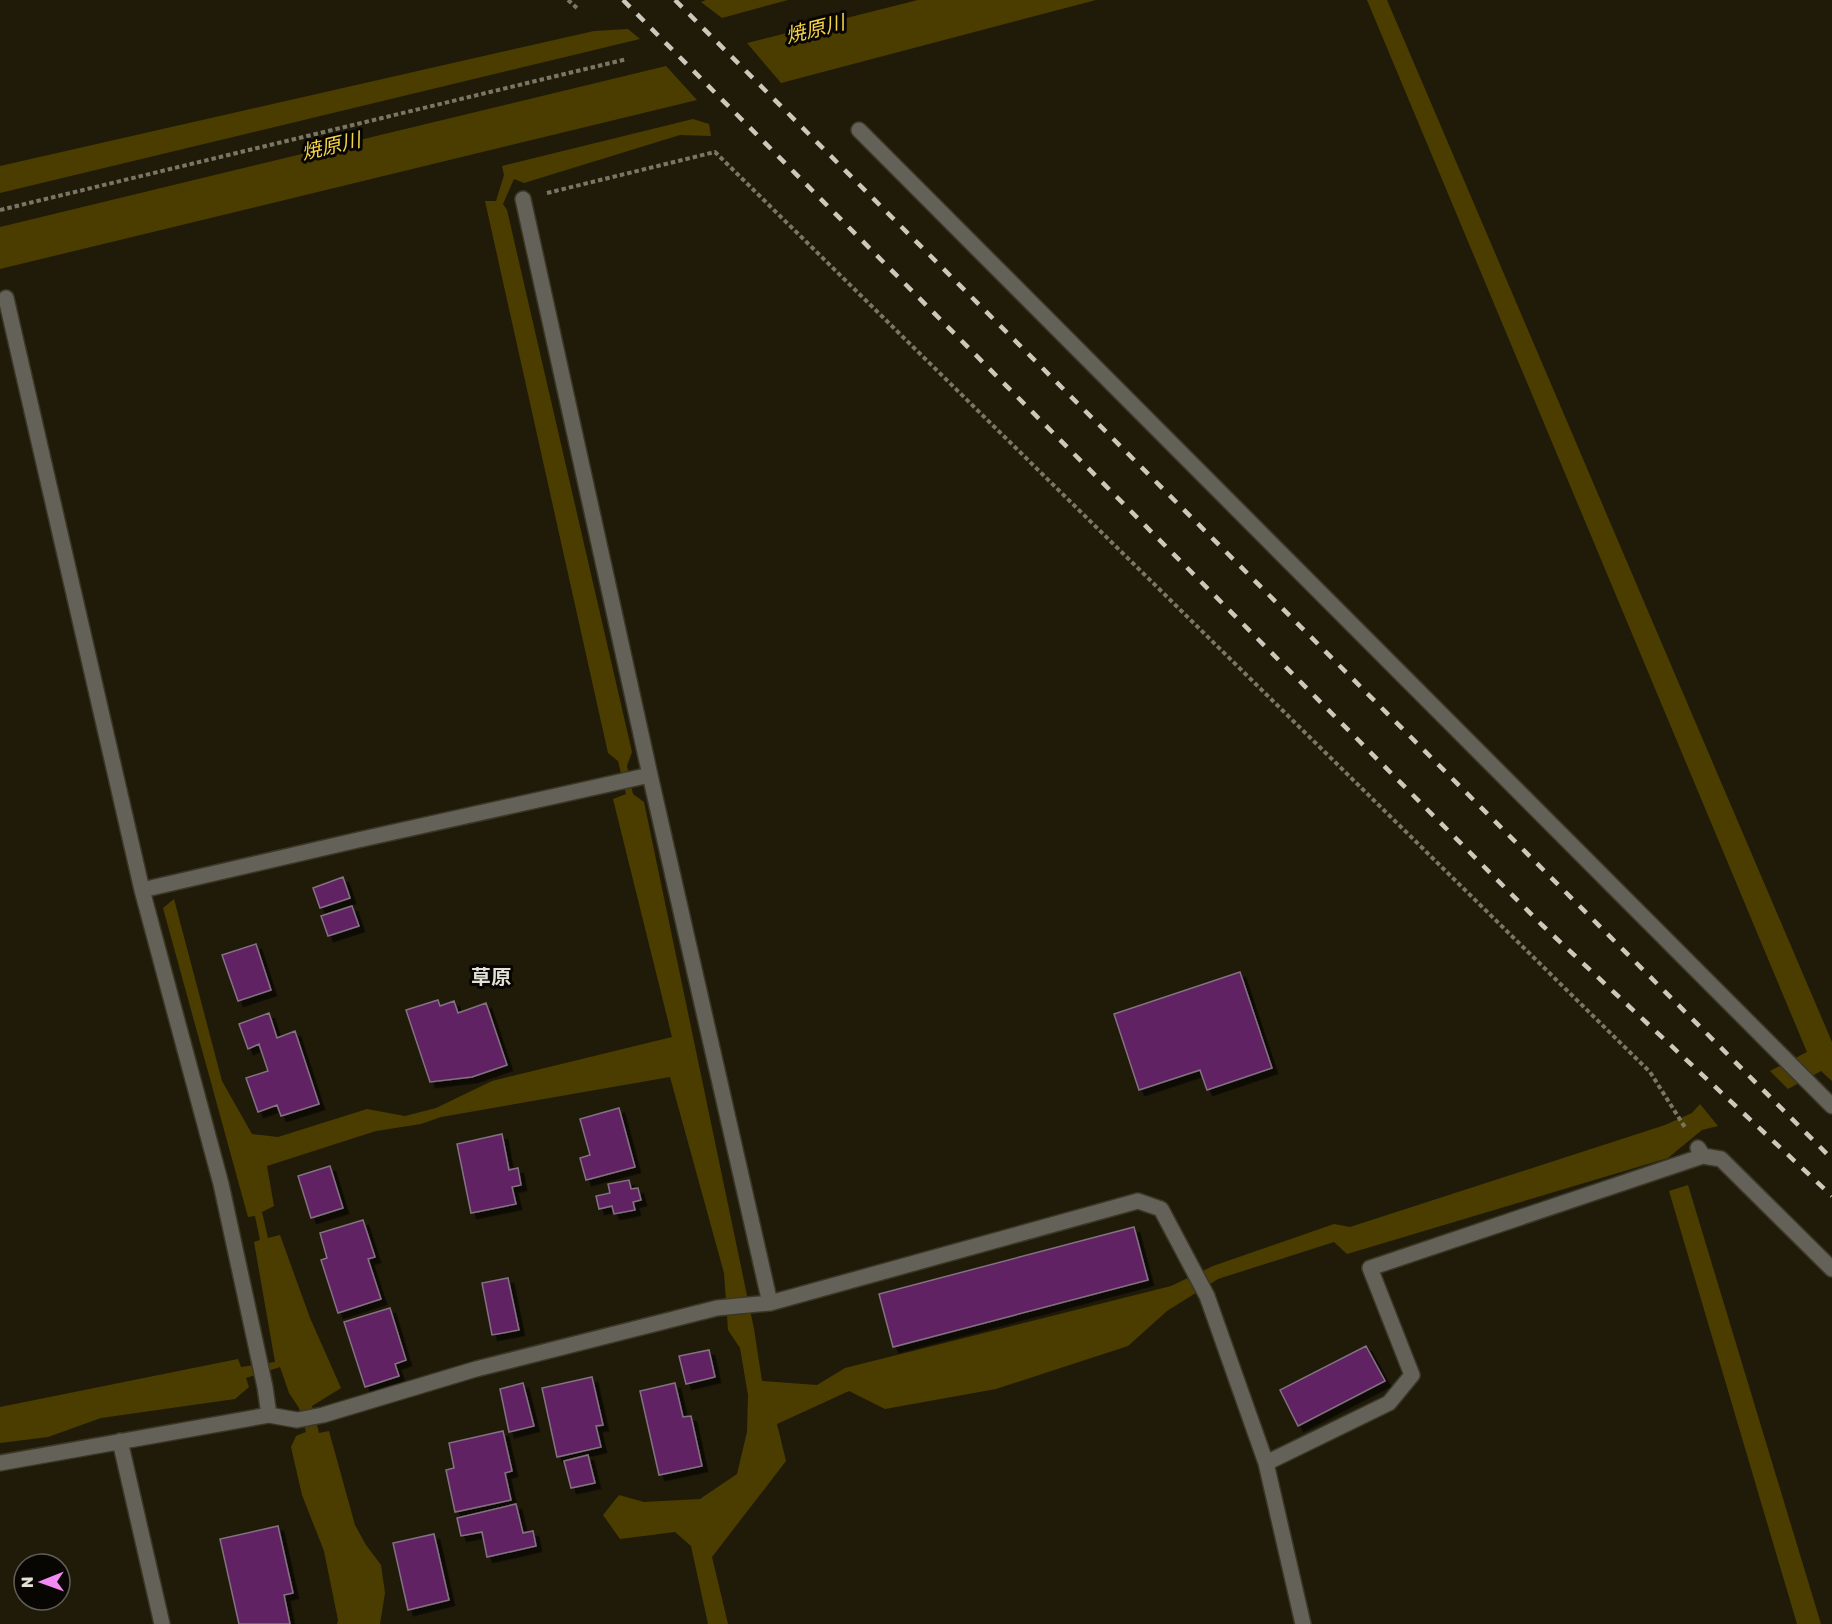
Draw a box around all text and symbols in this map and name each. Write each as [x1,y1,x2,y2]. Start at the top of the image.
water label: 焼原川 [783,10,849,48]
water label: 焼原川 [299,127,365,164]
district label: 草原 [471,965,511,989]
north arrow [12,1552,72,1612]
text: N [18,1576,37,1588]

